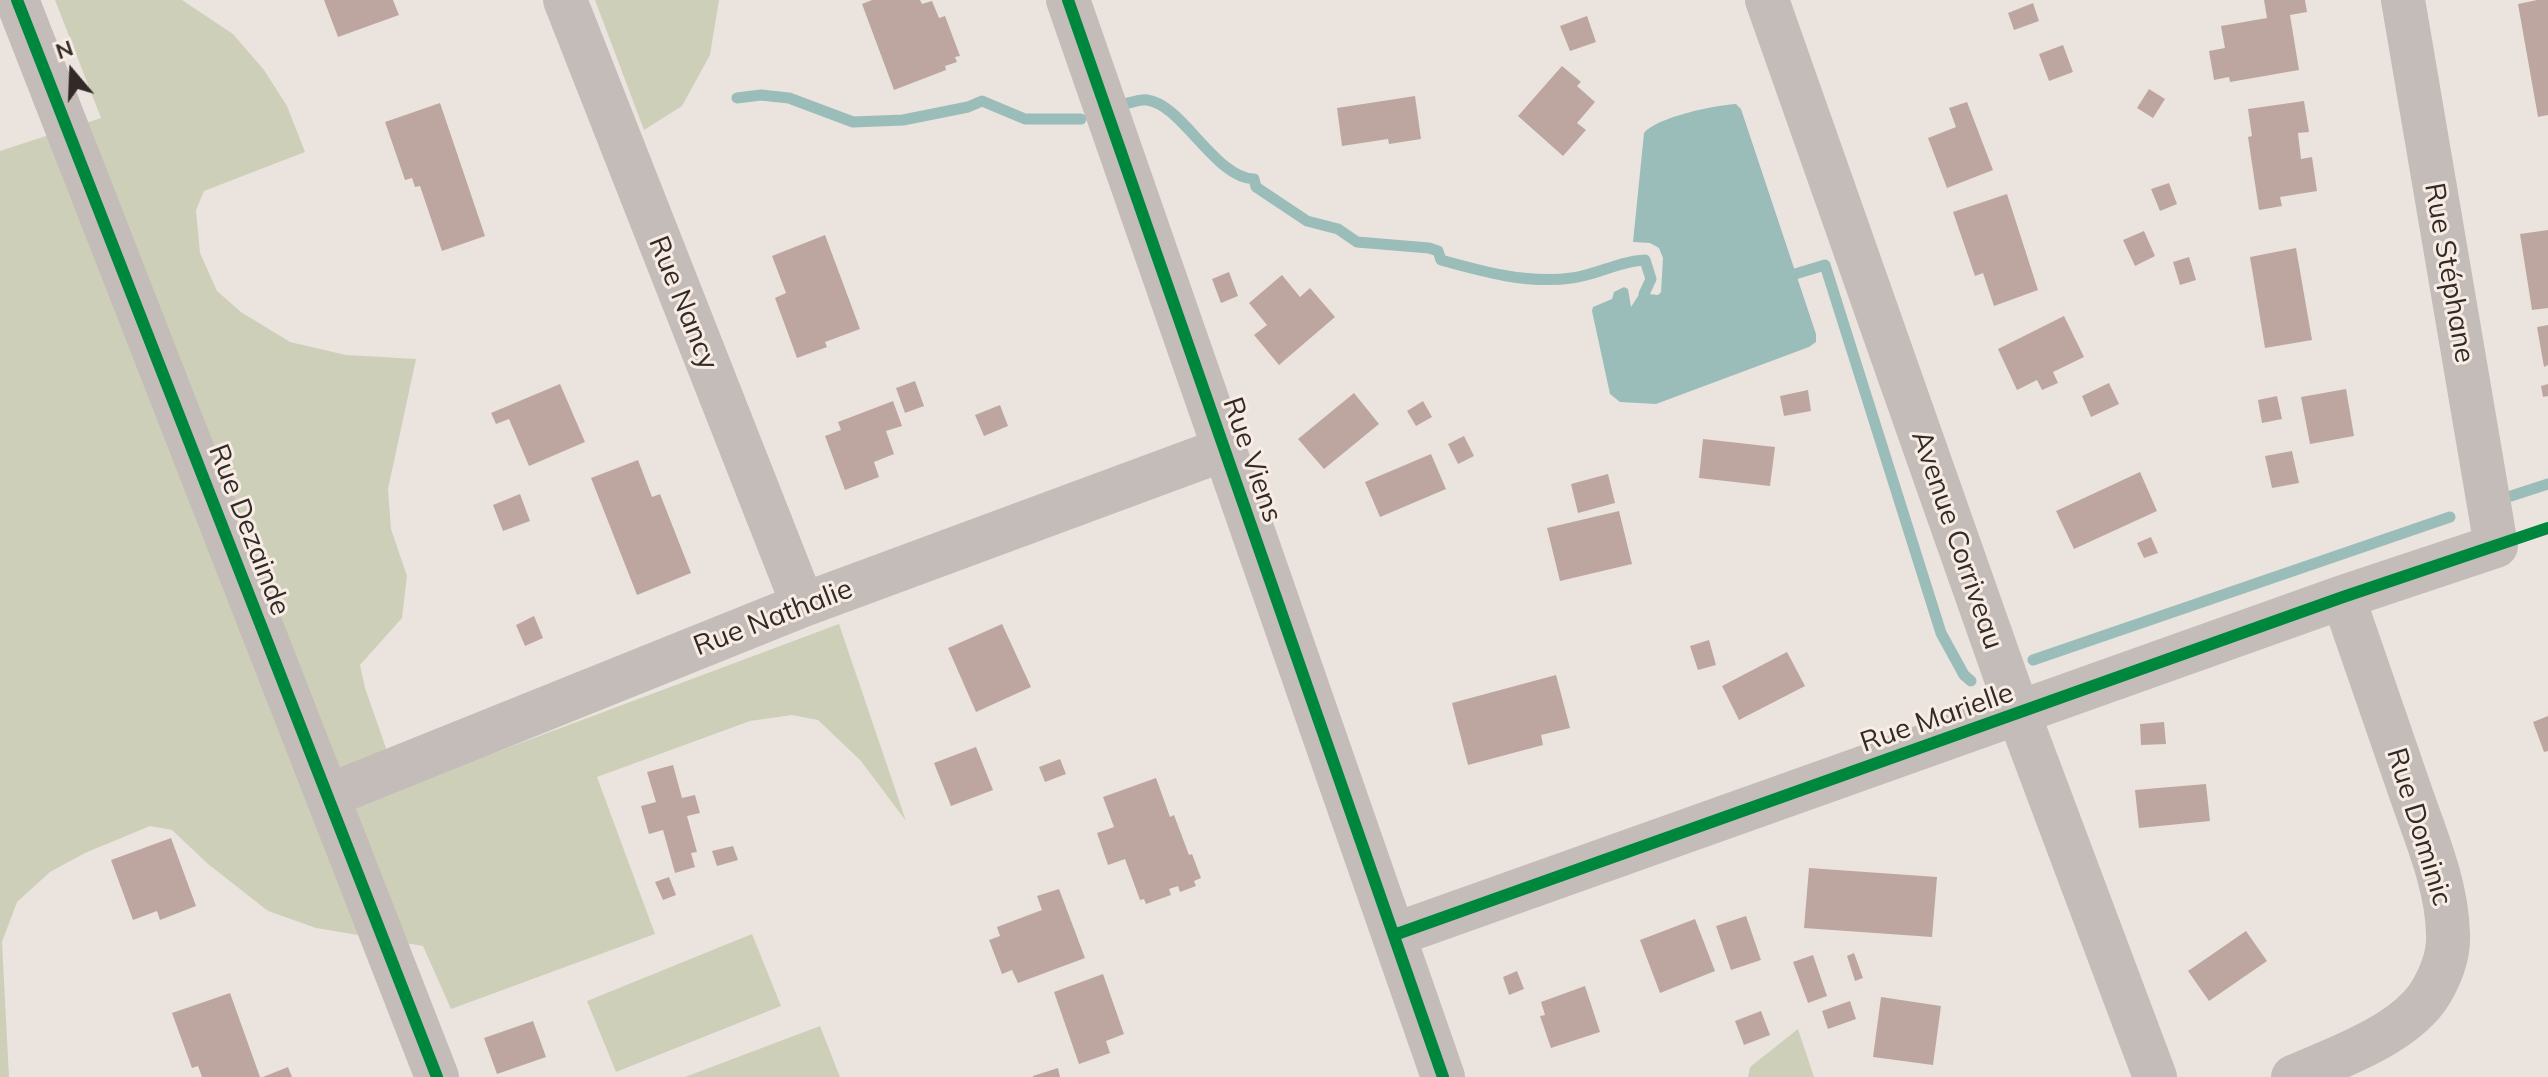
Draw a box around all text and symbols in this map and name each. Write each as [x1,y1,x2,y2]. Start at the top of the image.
north arrow [32,32,112,112]
text: N [52,33,77,65]
street label: Rue Stéphane [2417,180,2481,366]
street label: Rue Nancy [641,231,725,375]
street label: Rue Viens [1215,393,1289,527]
street label: Avenue Corriveau [1904,426,2010,654]
street label: Rue Dezainde [201,440,297,620]
street label: Rue Nathalie [689,572,857,664]
street label: Rue Marielle [1856,676,2018,760]
street label: Rue Dominic [2379,744,2459,910]

